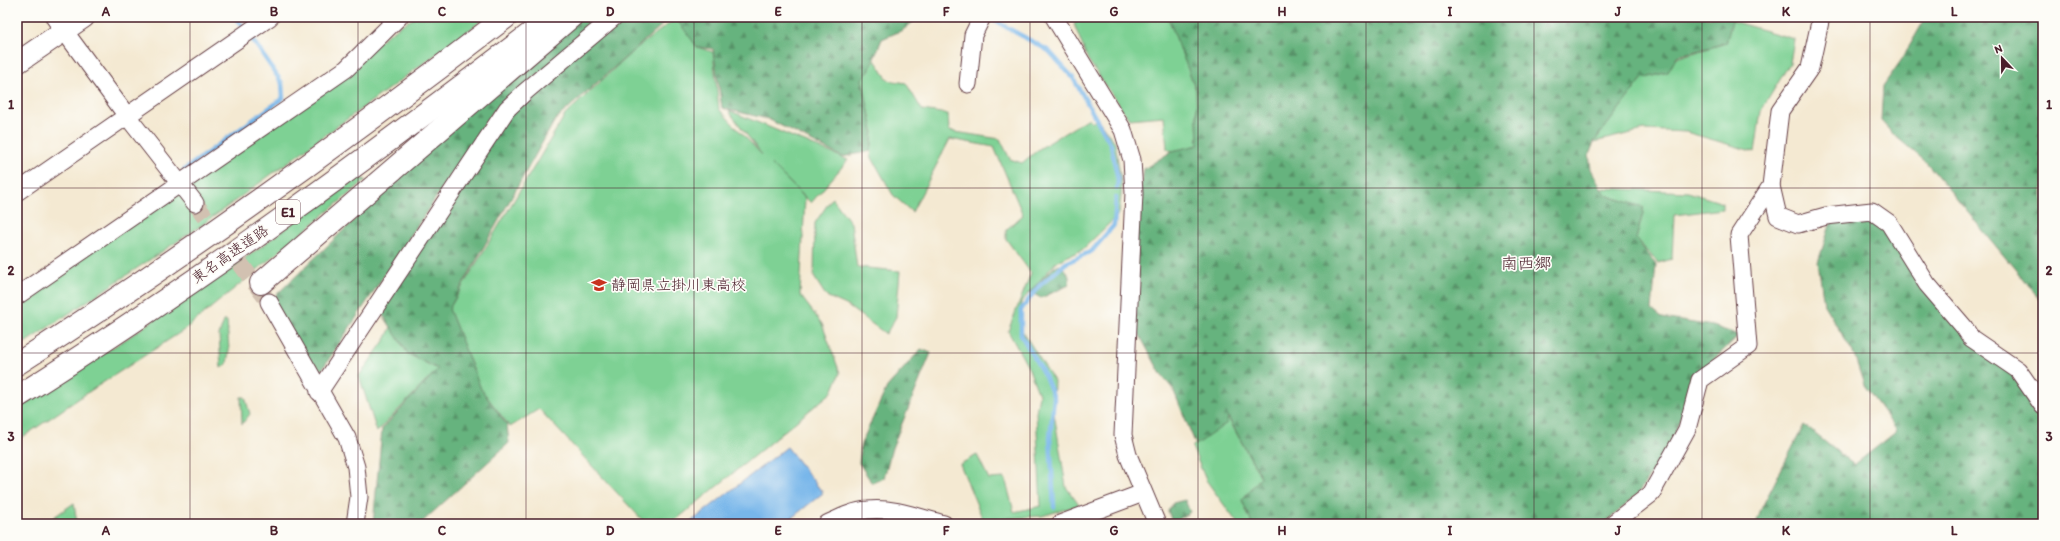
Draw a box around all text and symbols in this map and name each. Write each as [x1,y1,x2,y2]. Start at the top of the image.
text: A [101,4,111,19]
text: B [270,4,279,19]
text: C [438,4,447,19]
text: D [606,4,615,19]
text: E [774,4,782,19]
text: F [943,4,950,19]
text: G [1110,4,1119,19]
text: H [1278,4,1287,19]
text: I [1448,4,1453,19]
text: J [1614,4,1622,19]
text: K [1782,4,1791,19]
text: L [1951,4,1958,19]
north arrow [1982,38,2022,78]
text: N [1993,42,2004,57]
text: 1 [8,97,14,112]
text: 1 [2046,97,2052,112]
road number: E1 [276,200,300,224]
street label: 東名高速道路 [188,221,272,287]
district label: 南西郷 [1501,253,1552,273]
text: 2 [8,263,15,278]
text: 2 [2046,263,2053,278]
school or university icon: 静岡県立掛川東高校 [590,276,608,294]
place label: 静岡県立掛川東高校 [611,276,746,294]
text: 3 [7,429,15,444]
text: 3 [2045,429,2053,444]
text: A [101,523,111,538]
text: B [270,523,279,538]
text: C [438,523,447,538]
text: D [606,523,615,538]
text: E [774,523,782,538]
text: F [943,523,950,538]
text: G [1110,523,1119,538]
text: H [1278,523,1287,538]
text: I [1448,523,1453,538]
text: J [1614,523,1622,538]
text: K [1782,523,1791,538]
text: L [1951,523,1958,538]

